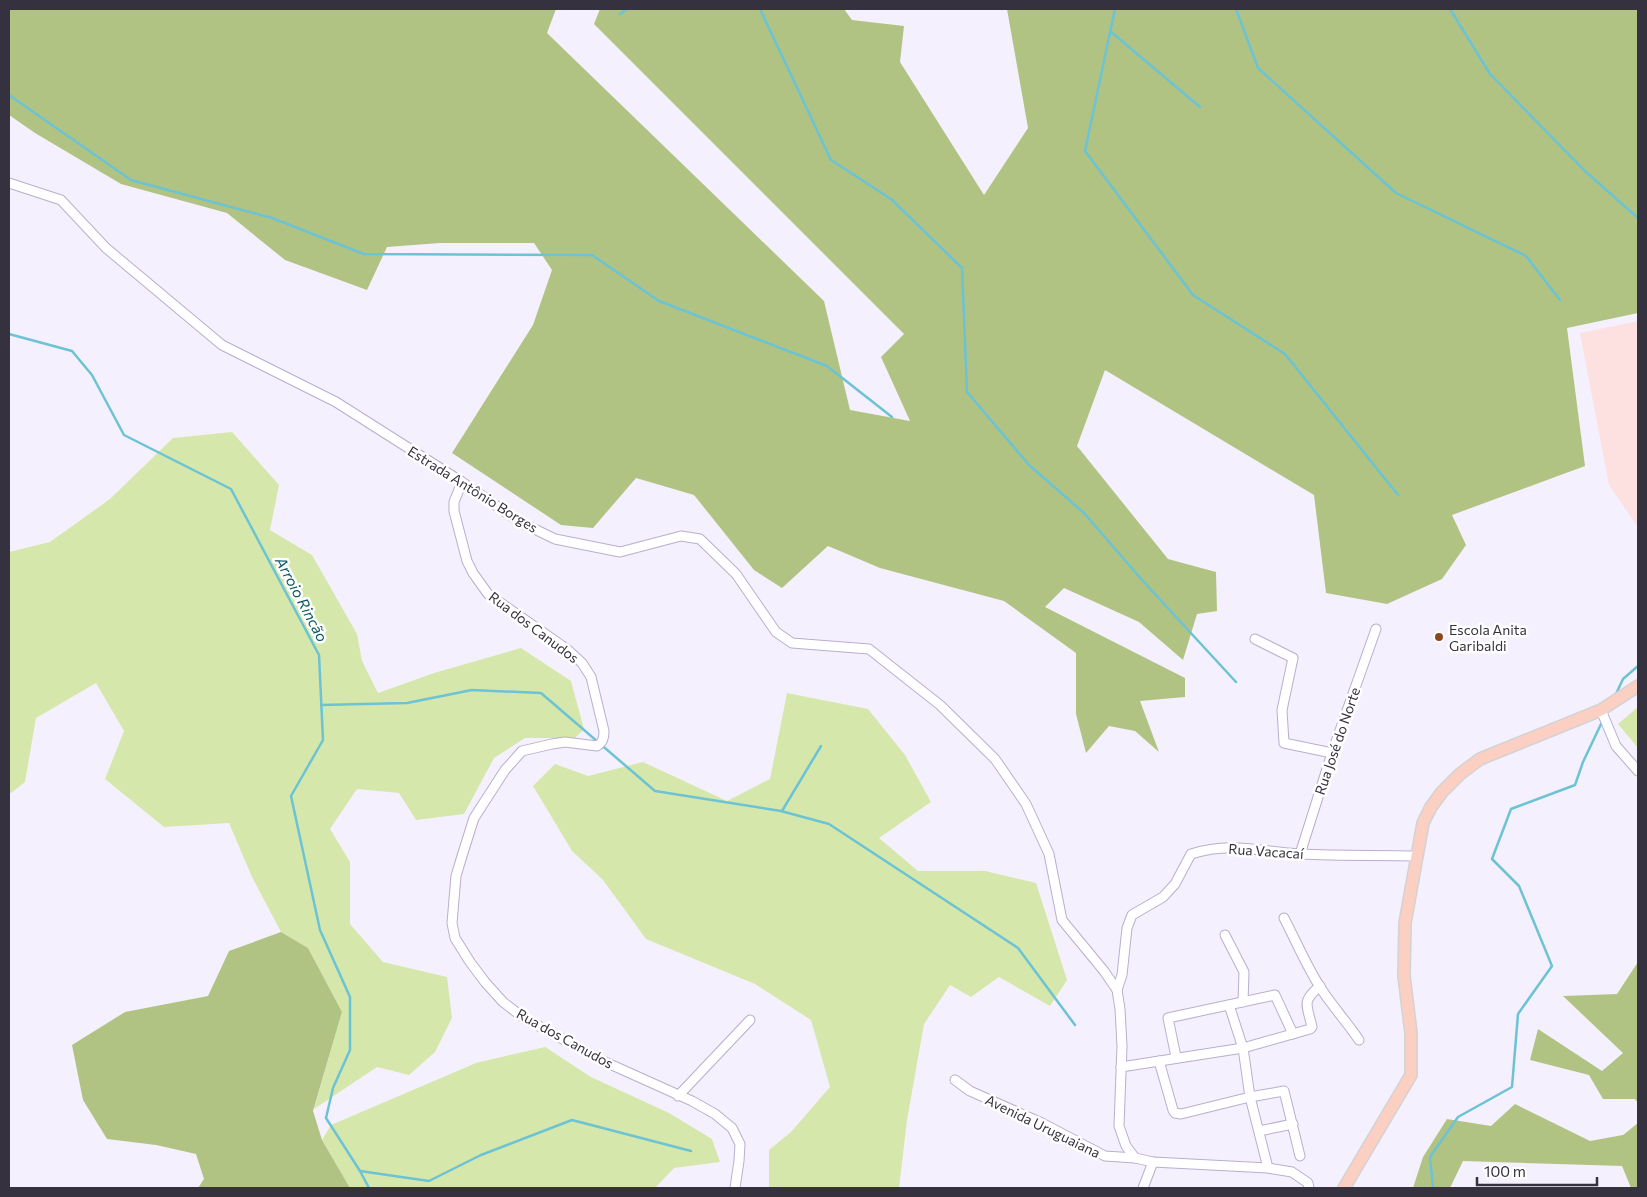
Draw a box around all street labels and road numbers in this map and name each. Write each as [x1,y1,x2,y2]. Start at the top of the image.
street label: Estrada Antônio Borges [405,442,541,536]
street label: Rua dos Canudos [486,588,582,666]
street label: Rua José do Norte [1311,685,1363,797]
street label: Rua Vacacaí [1228,840,1305,862]
street label: Rua dos Canudos [514,1004,616,1072]
street label: Avenida Uruguaiana [983,1091,1103,1161]

